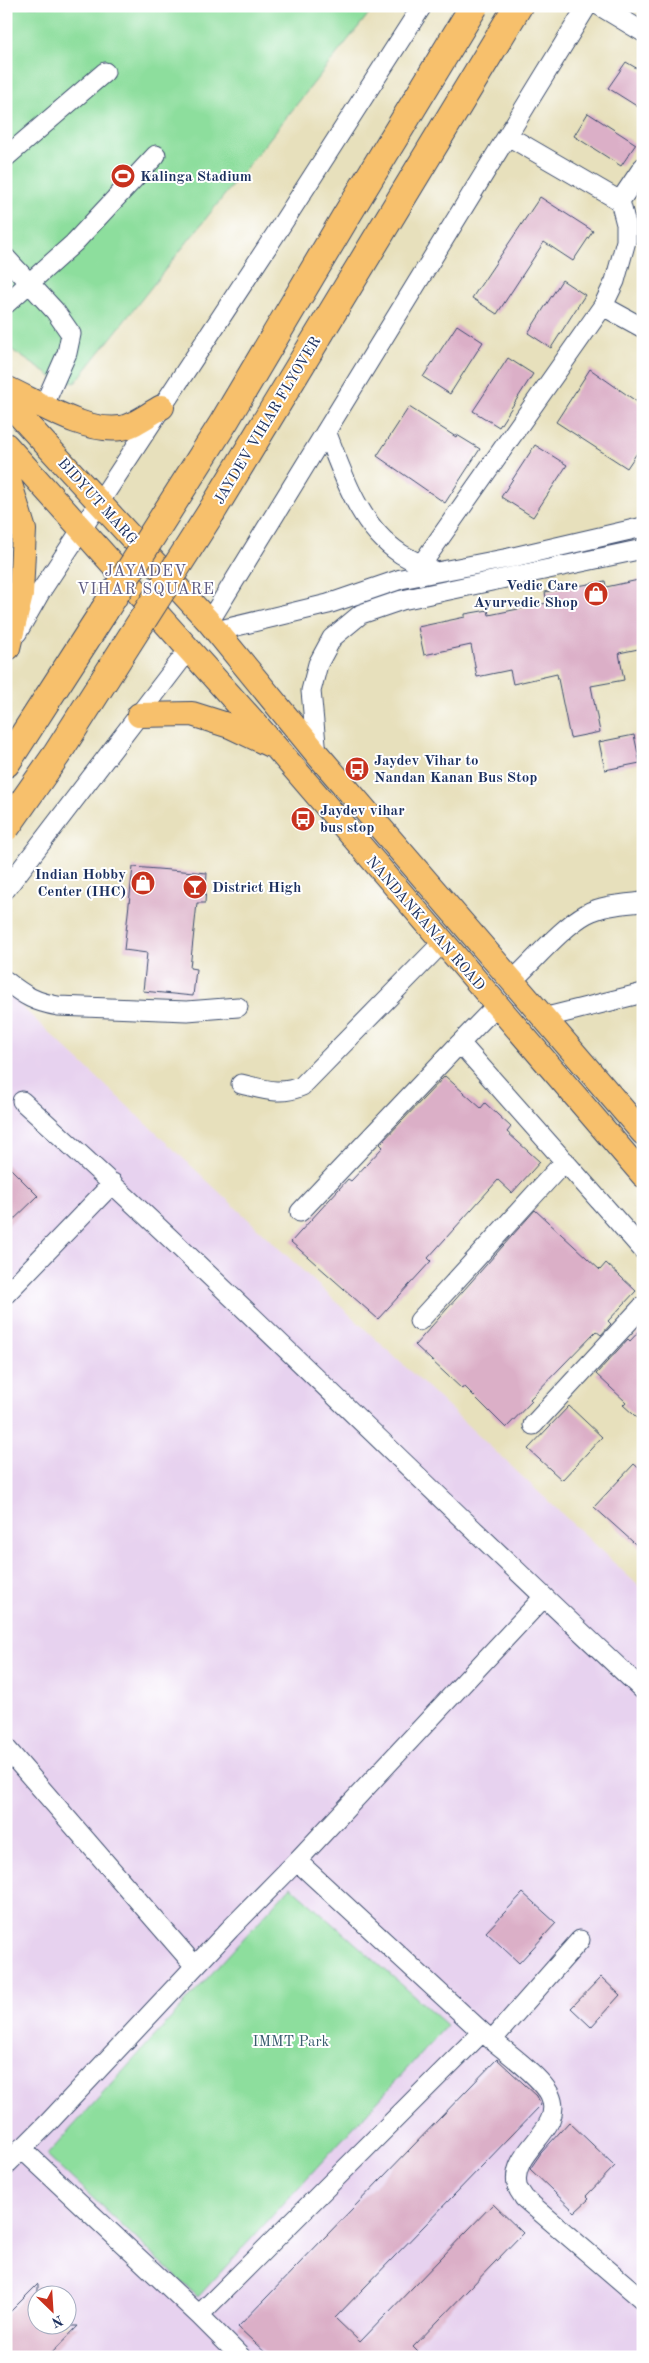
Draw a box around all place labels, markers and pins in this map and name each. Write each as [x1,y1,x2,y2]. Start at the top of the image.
sports icon: Kalinga Stadium [110,163,136,189]
place label: Kalinga Stadium [140,170,252,185]
place label: Vedic Care Ayurvedic Shop [473,579,578,611]
shop icon: Vedic Care Ayurvedic Shop [583,581,609,607]
place label: Jaydev Vihar to Nandan Kanan Bus Stop [374,754,537,786]
bus stop icon: Jaydev Vihar to Nandan Kanan Bus Stop [344,756,370,782]
place label: Jaydev vihar bus stop [320,804,405,836]
bus stop icon: Jaydev vihar bus stop [290,806,316,832]
place label: Indian Hobby Center (IHC) [35,868,126,900]
shop icon: Indian Hobby Center (IHC) [130,870,156,896]
bar icon: District High [182,874,208,900]
place label: District High [212,881,301,896]

